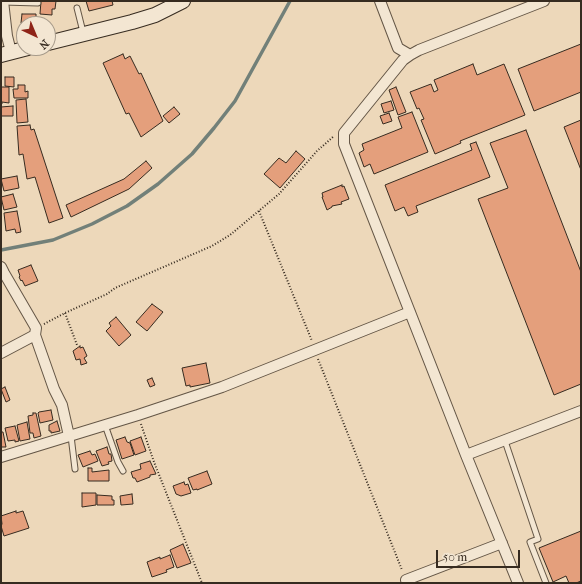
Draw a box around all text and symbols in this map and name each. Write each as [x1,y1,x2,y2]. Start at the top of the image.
north arrow [16,16,56,56]
text: N [36,37,52,52]
scale bar [438,542,522,568]
text: 50 m [443,550,467,564]

